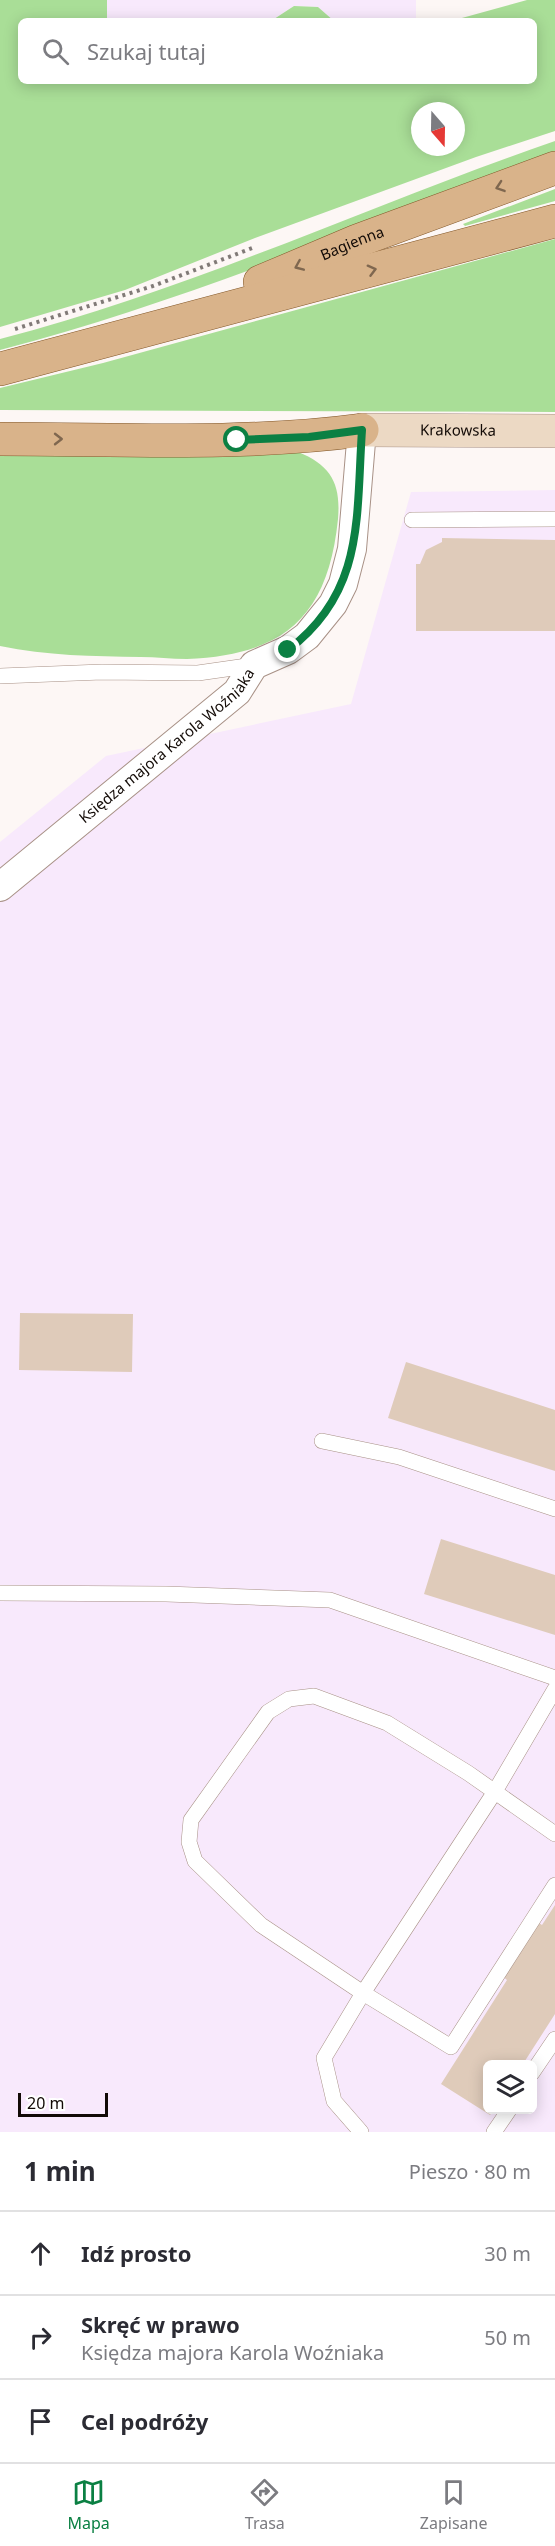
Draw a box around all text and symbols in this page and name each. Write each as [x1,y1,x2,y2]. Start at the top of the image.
search box [18,18,537,84]
icon: search [39,35,72,68]
text: Szukaj tutaj [87,36,206,66]
north arrow [411,102,465,156]
one-way arrow [495,180,506,193]
street label: Bagienna [317,221,386,264]
one-way arrow [294,258,305,270]
one-way arrow [367,264,377,277]
street label: Krakowska [420,419,496,440]
route start [223,426,249,452]
one-way arrow [54,433,63,445]
route end [274,636,300,662]
street label: Księdza majora Karola Woźniaka [74,664,258,827]
map controls [483,2060,537,2114]
button: layers [483,2060,537,2114]
scale bar [18,2090,108,2118]
text: 20 m [27,2092,64,2114]
text: 1 min [24,2153,96,2189]
text: Pieszo · 80 m [409,2158,531,2185]
icon: ahead [24,2237,57,2270]
text: Idź prosto [81,2238,191,2268]
text: 30 m [484,2240,531,2267]
text: Skręć w prawo [81,2309,240,2339]
icon: right [24,2321,57,2354]
text: 50 m [484,2324,531,2351]
text: Księdza majora Karola Woźniaka [81,2339,384,2366]
icon: arrive [24,2405,57,2438]
text: Cel podróży [81,2406,208,2436]
tab: Mapa [68,2476,110,2534]
tab: Trasa [245,2476,285,2534]
tab: Zapisane [420,2476,487,2534]

